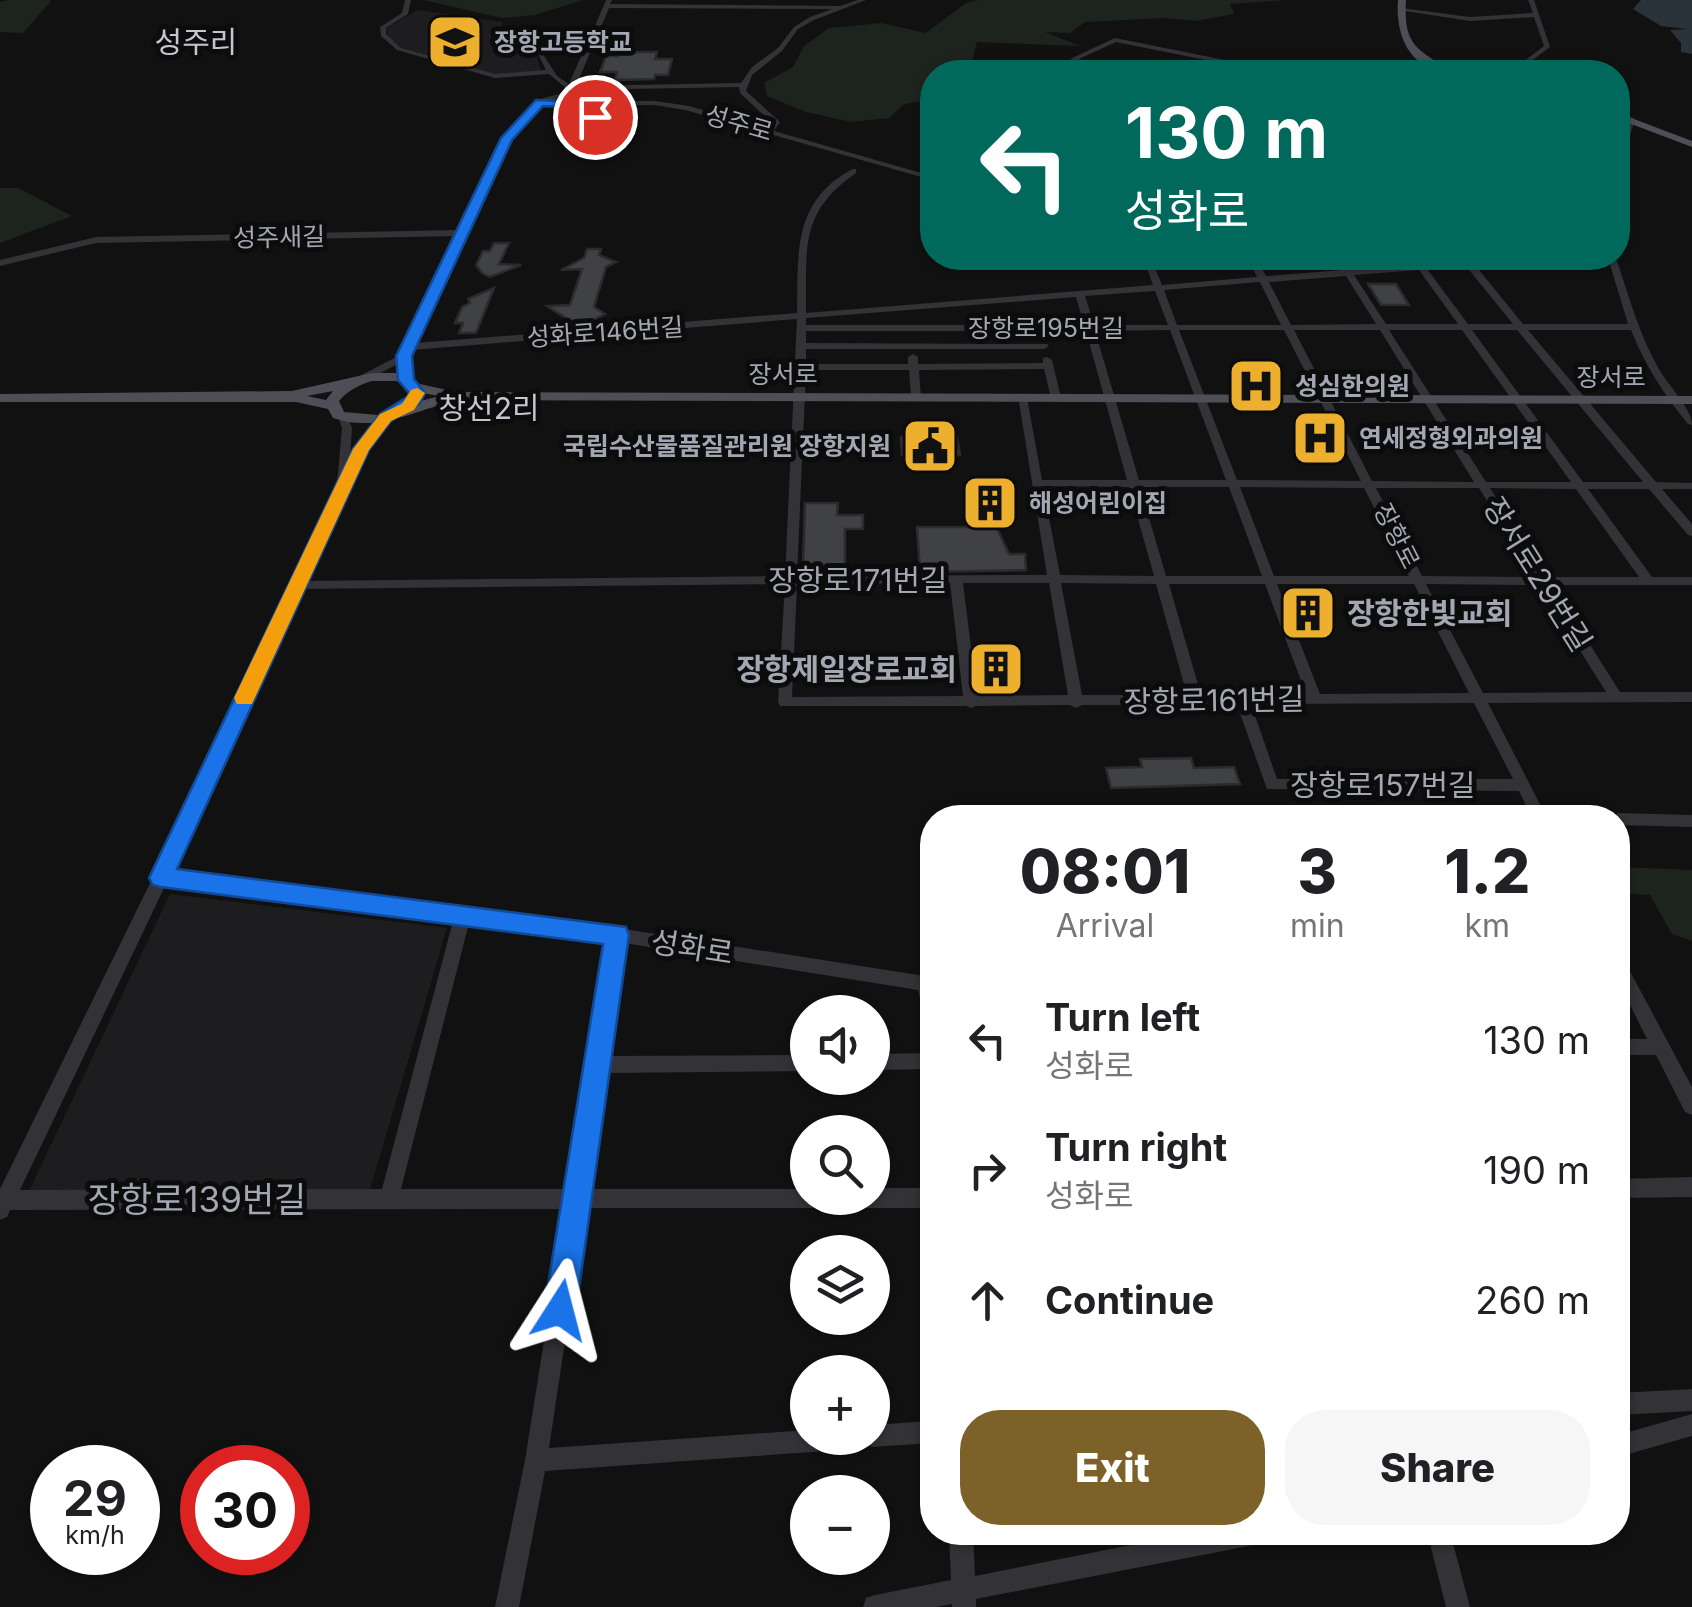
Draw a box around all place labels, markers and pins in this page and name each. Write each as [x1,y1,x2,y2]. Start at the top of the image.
school or university icon: 장항고등학교 [425,12,485,72]
place label: 장항고등학교 [494,27,632,57]
pin [553,75,638,160]
hospital icon: 성심한의원 [1226,356,1286,416]
place label: 성심한의원 [1295,371,1410,401]
hospital icon: 연세정형외과의원 [1290,408,1350,468]
public building icon: 국립수산물품질관리원 장항지원 [900,416,960,476]
place label: 연세정형외과의원 [1359,423,1543,453]
place label: 국립수산물품질관리원 장항지원 [563,431,891,461]
building icon: 해성어린이집 [960,473,1020,533]
place label: 해성어린이집 [1029,488,1167,518]
building icon: 장항한빛교회 [1278,583,1338,643]
place label: 장항한빛교회 [1347,595,1513,631]
building icon: 장항제일장로교회 [966,639,1026,699]
place label: 장항제일장로교회 [736,651,957,687]

